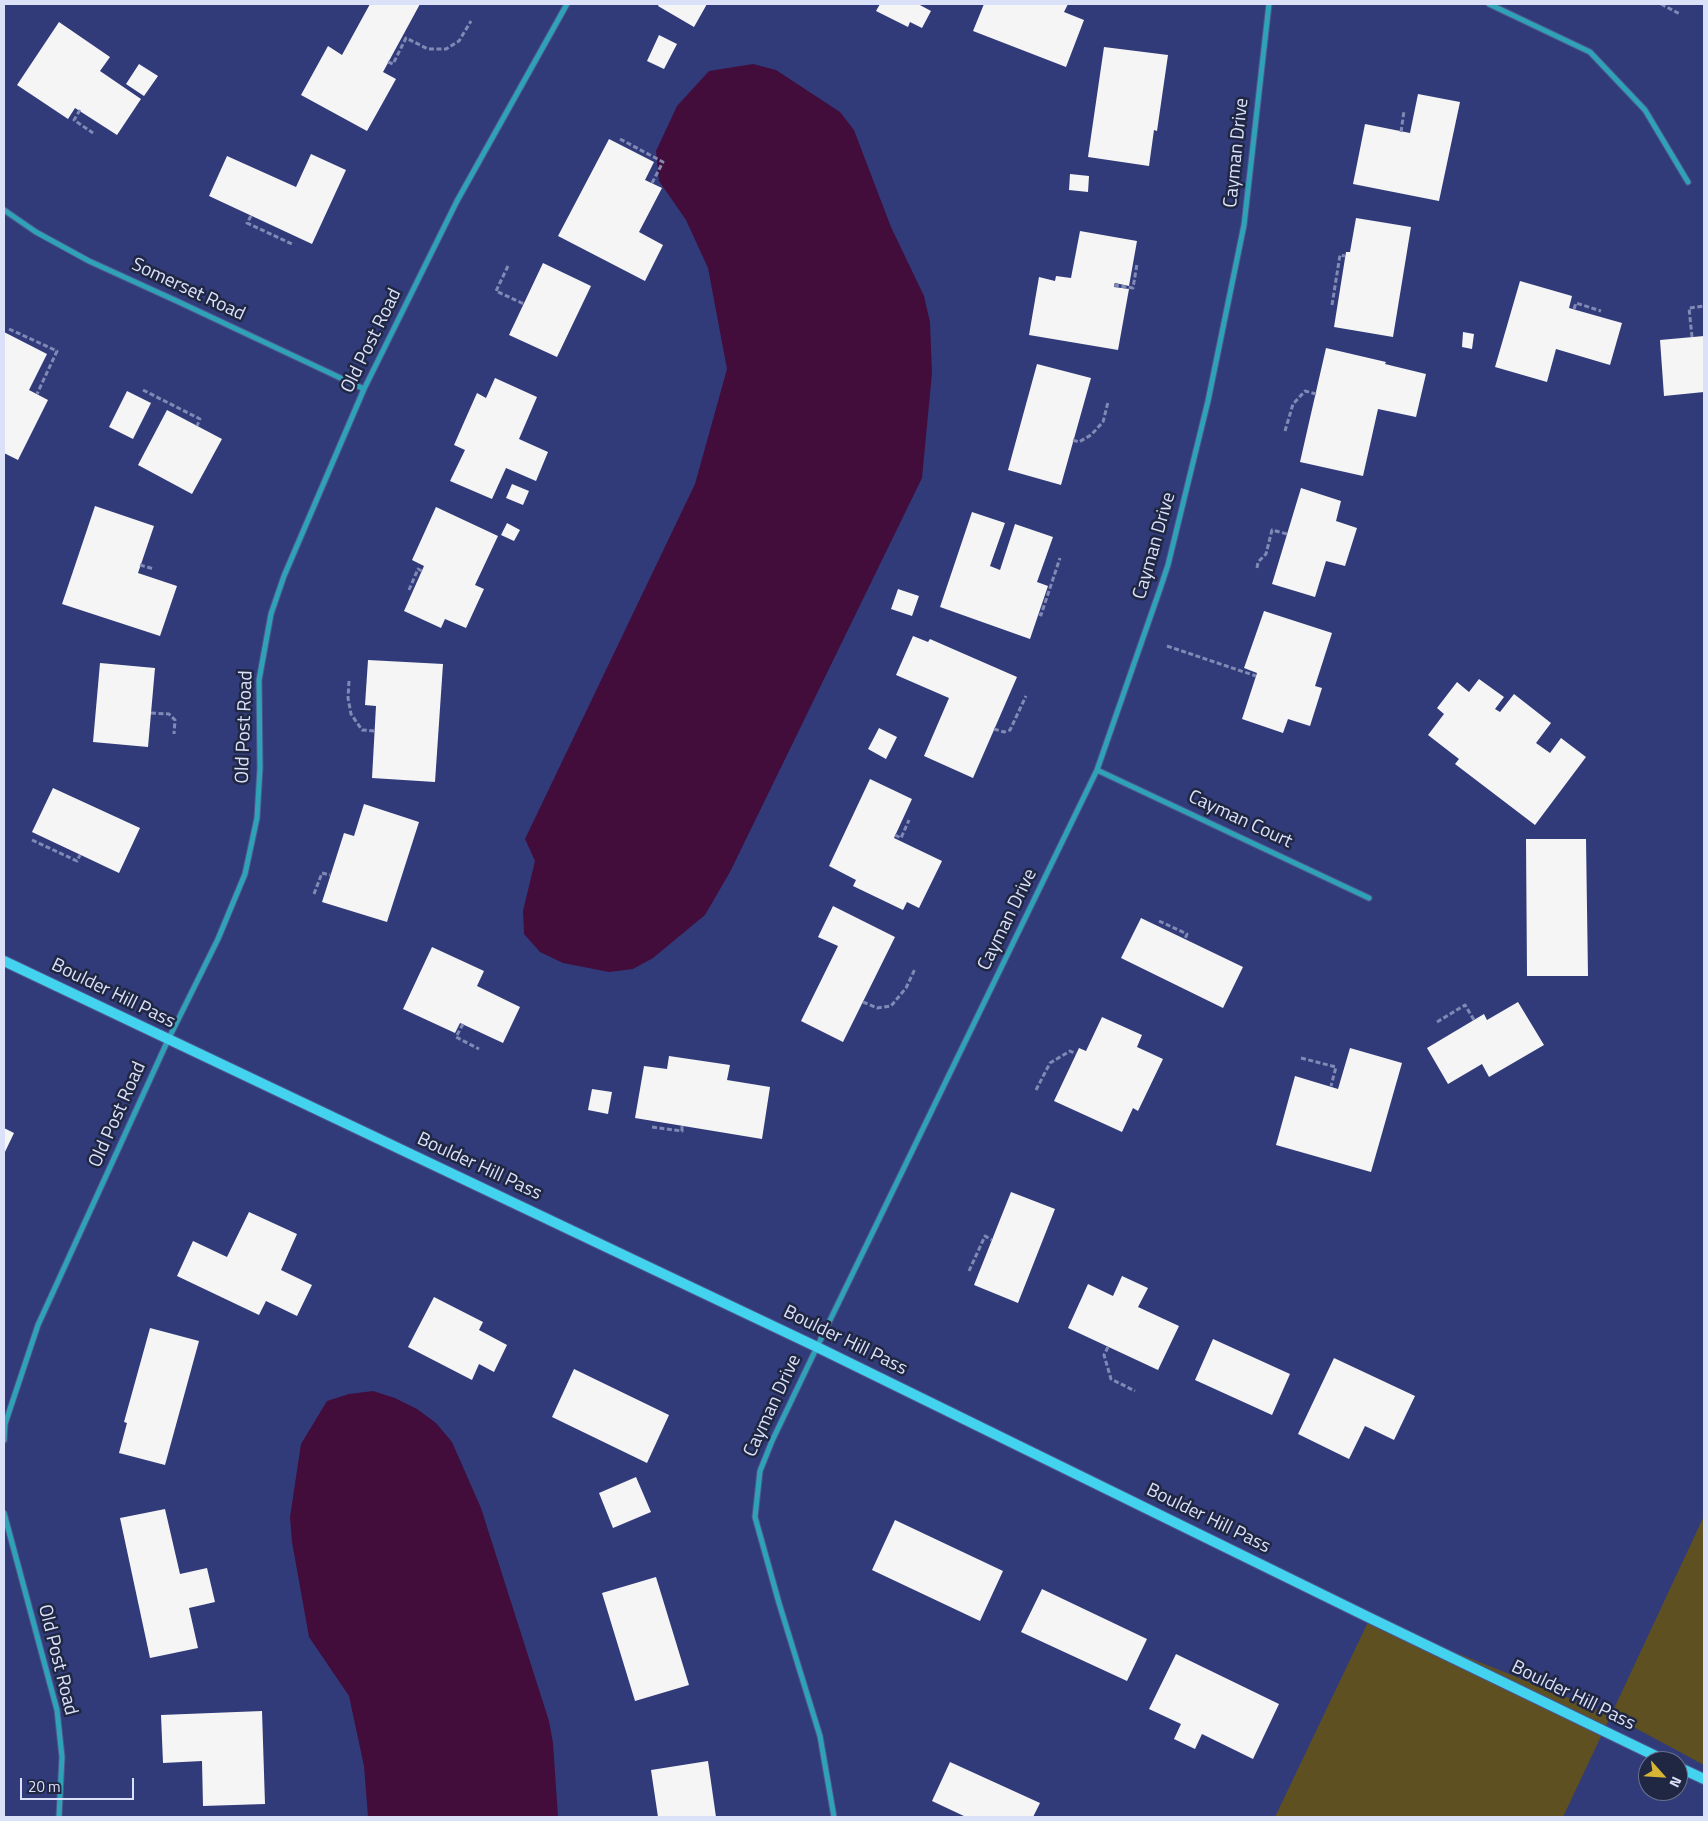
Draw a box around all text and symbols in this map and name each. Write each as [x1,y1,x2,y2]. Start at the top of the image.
street label: Cayman Drive [1220,97,1254,209]
street label: Somerset Road [128,254,248,326]
street label: Old Post Road [337,285,407,397]
street label: Cayman Drive [1129,490,1181,602]
street label: Old Post Road [232,670,258,784]
street label: Cayman Court [1184,786,1296,854]
street label: Cayman Drive [974,865,1042,975]
street label: Boulder Hill Pass [47,954,179,1034]
street label: Old Post Road [85,1059,151,1171]
street label: Boulder Hill Pass [413,1128,545,1206]
street label: Boulder Hill Pass [779,1301,911,1381]
street label: Cayman Drive [739,1351,807,1461]
street label: Boulder Hill Pass [1142,1479,1274,1559]
street label: Old Post Road [32,1602,82,1718]
street label: Boulder Hill Pass [1507,1656,1639,1736]
north arrow [1638,1751,1688,1801]
scale bar [22,1768,136,1800]
text: N [1664,1773,1688,1791]
text: 20 m [28,1775,61,1798]

